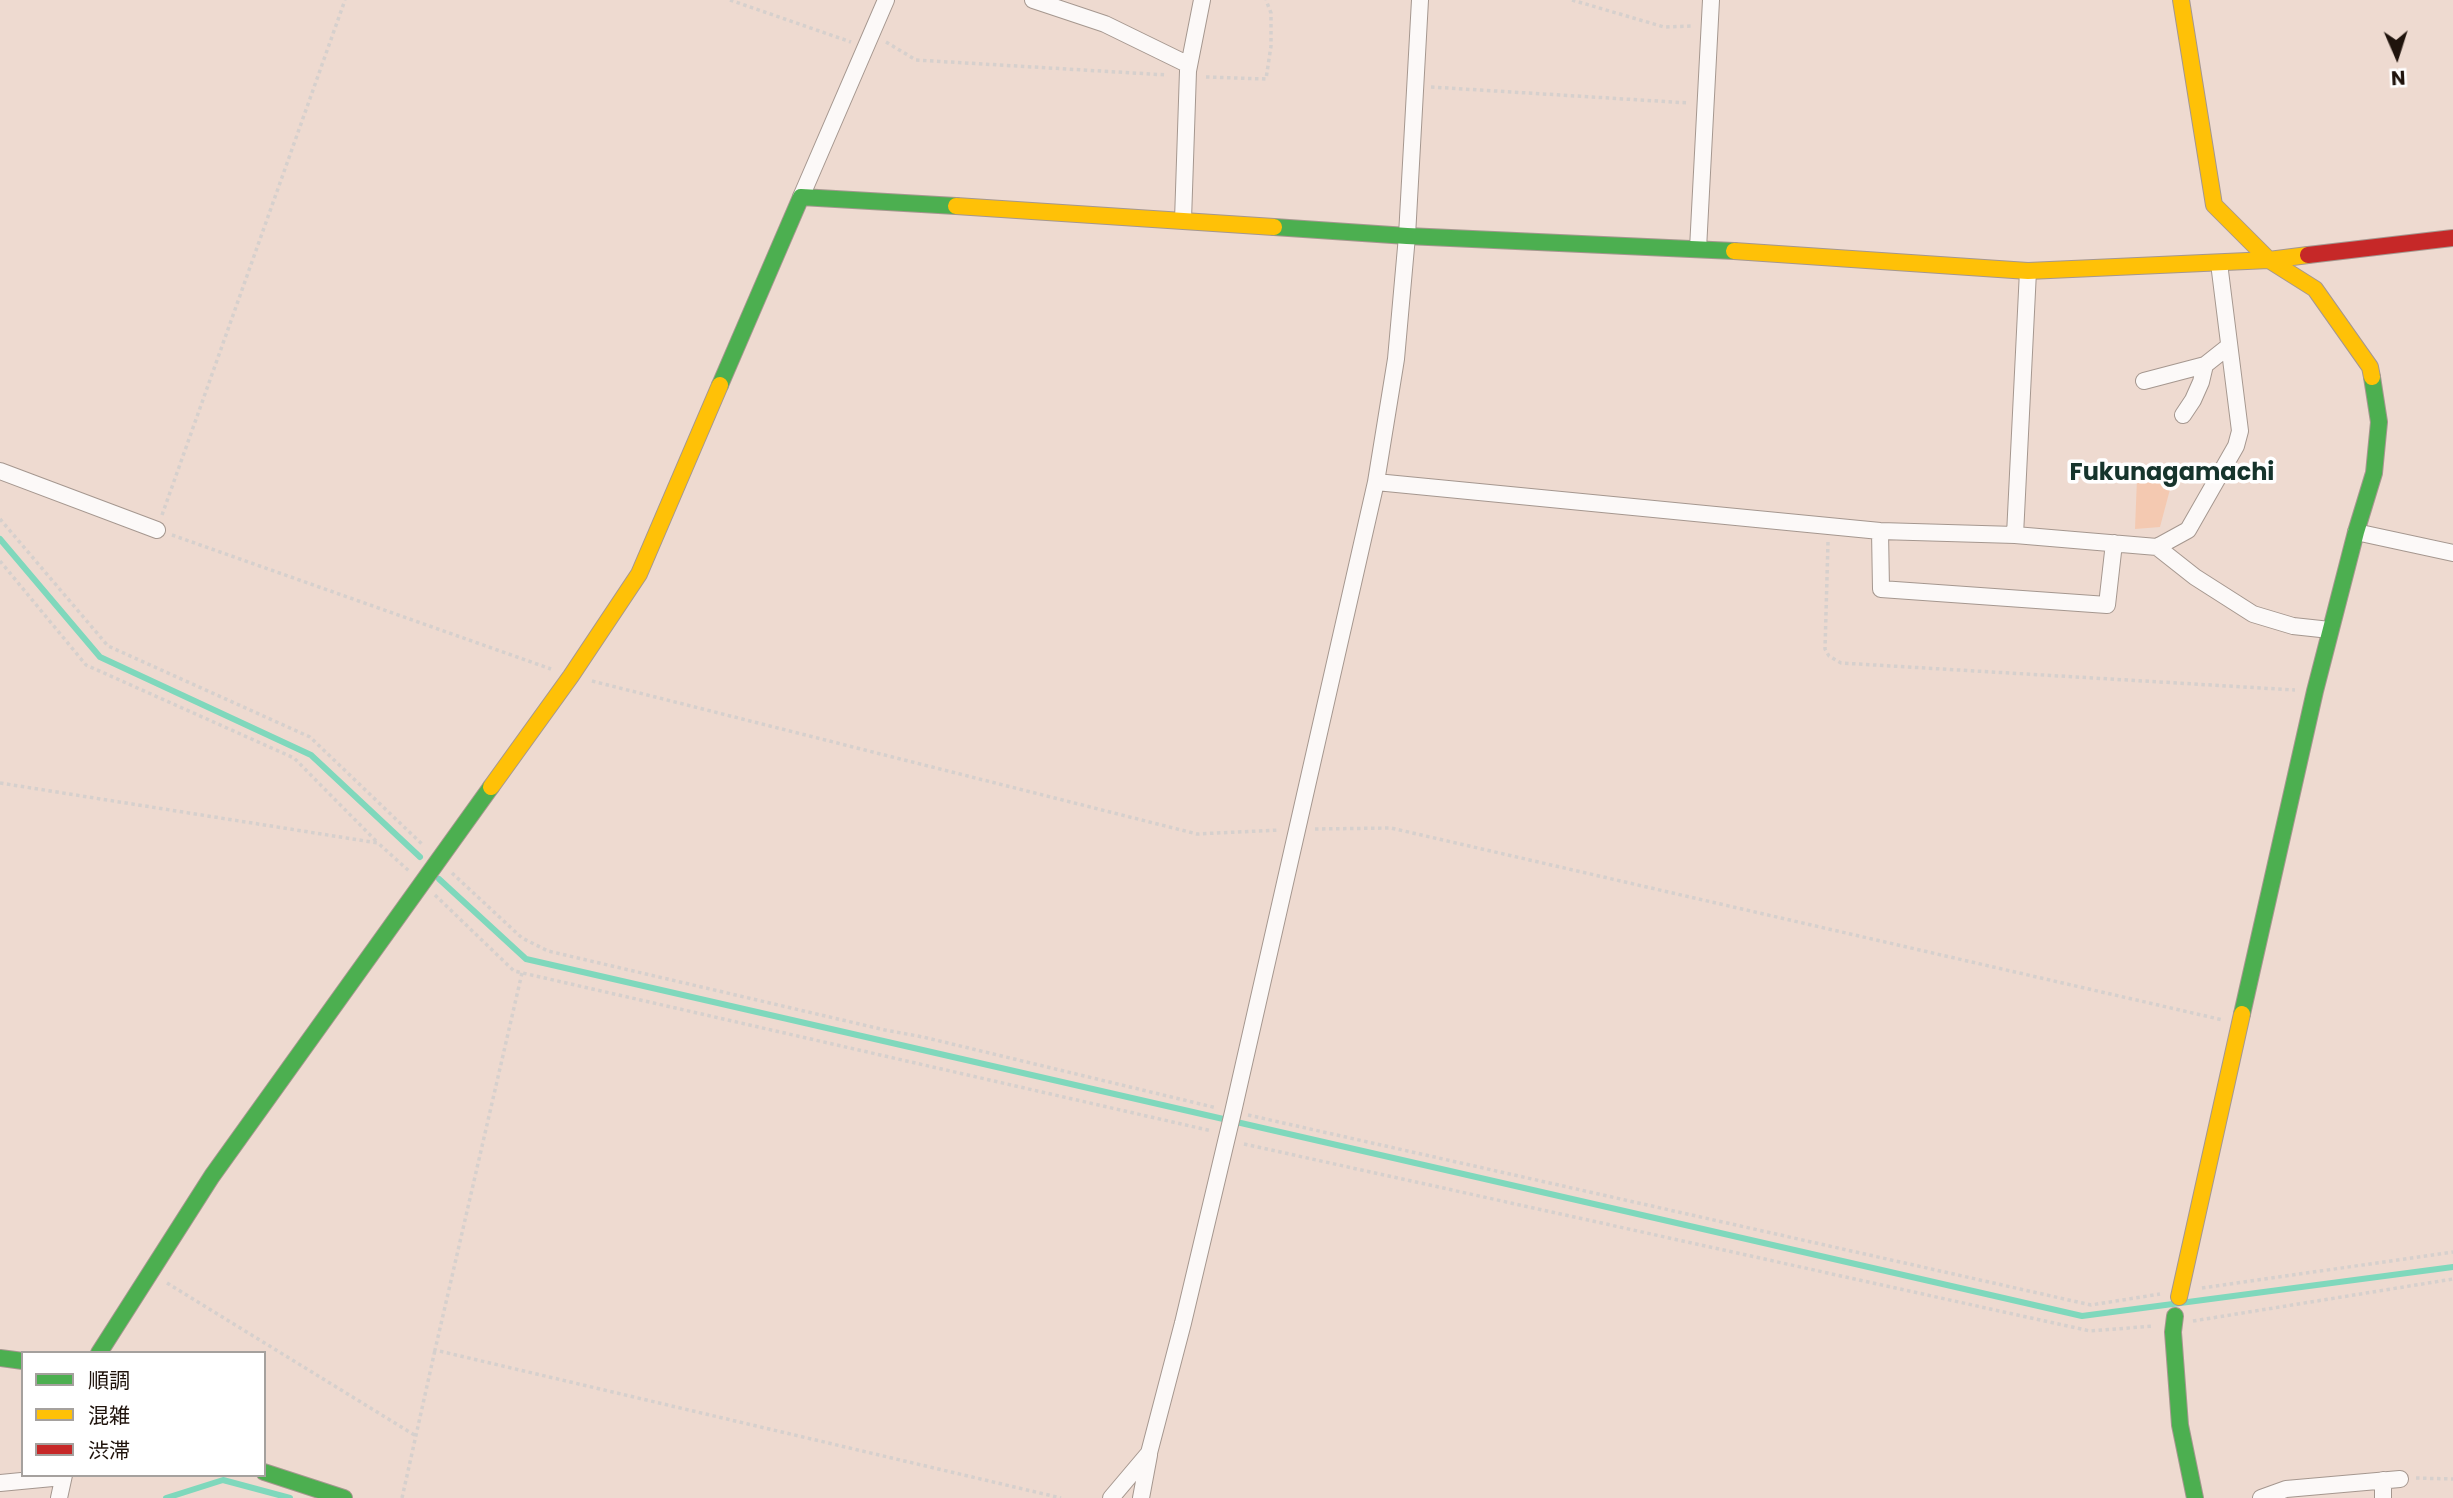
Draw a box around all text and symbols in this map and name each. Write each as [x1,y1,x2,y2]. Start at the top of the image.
north arrow [2362,21,2432,91]
text: N [2390,64,2406,91]
district label: Fukunagamachi [2070,460,2274,488]
legend [21,1351,266,1477]
text: 順調 [88,1366,130,1395]
text: 混雑 [88,1401,130,1430]
text: 渋滞 [88,1436,130,1465]

